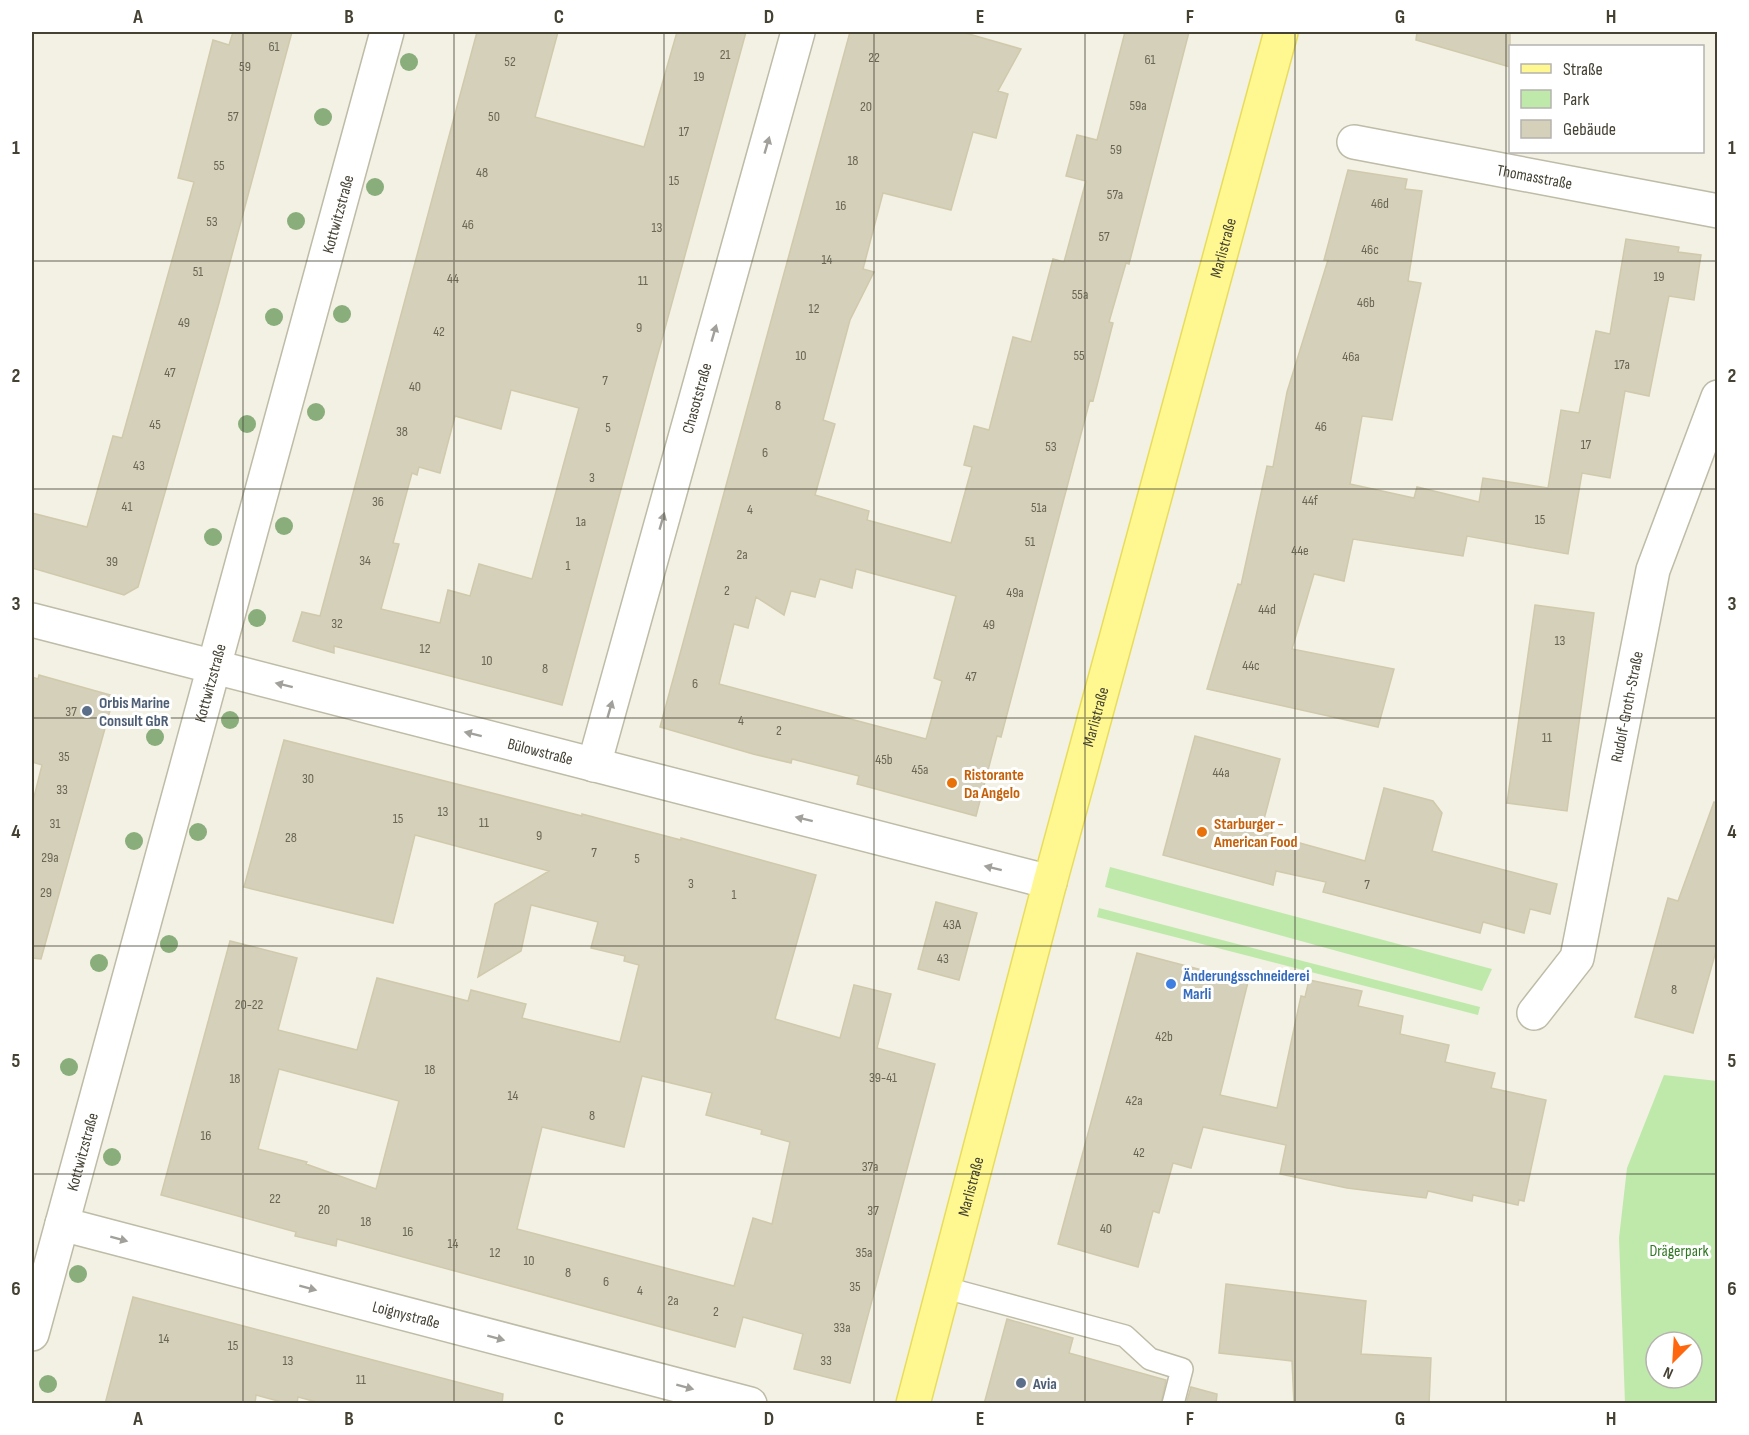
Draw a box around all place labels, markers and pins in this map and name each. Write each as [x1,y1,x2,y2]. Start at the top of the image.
place label: Orbis Marine Consult GbR [99,694,170,731]
marker: Orbis Marine Consult GbR [80,704,94,718]
place label: Ristorante Da Angelo [964,766,1024,803]
marker: Ristorante Da Angelo [945,776,959,790]
place label: Starburger - American Food [1213,815,1298,852]
marker: Starburger - American Food [1195,825,1209,839]
place label: Änderungsschneiderei Marli [1182,967,1309,1004]
marker: Änderungsschneiderei Marli [1164,977,1178,991]
place label: Avia [1032,1375,1057,1394]
marker: Avia [1014,1376,1028,1390]

